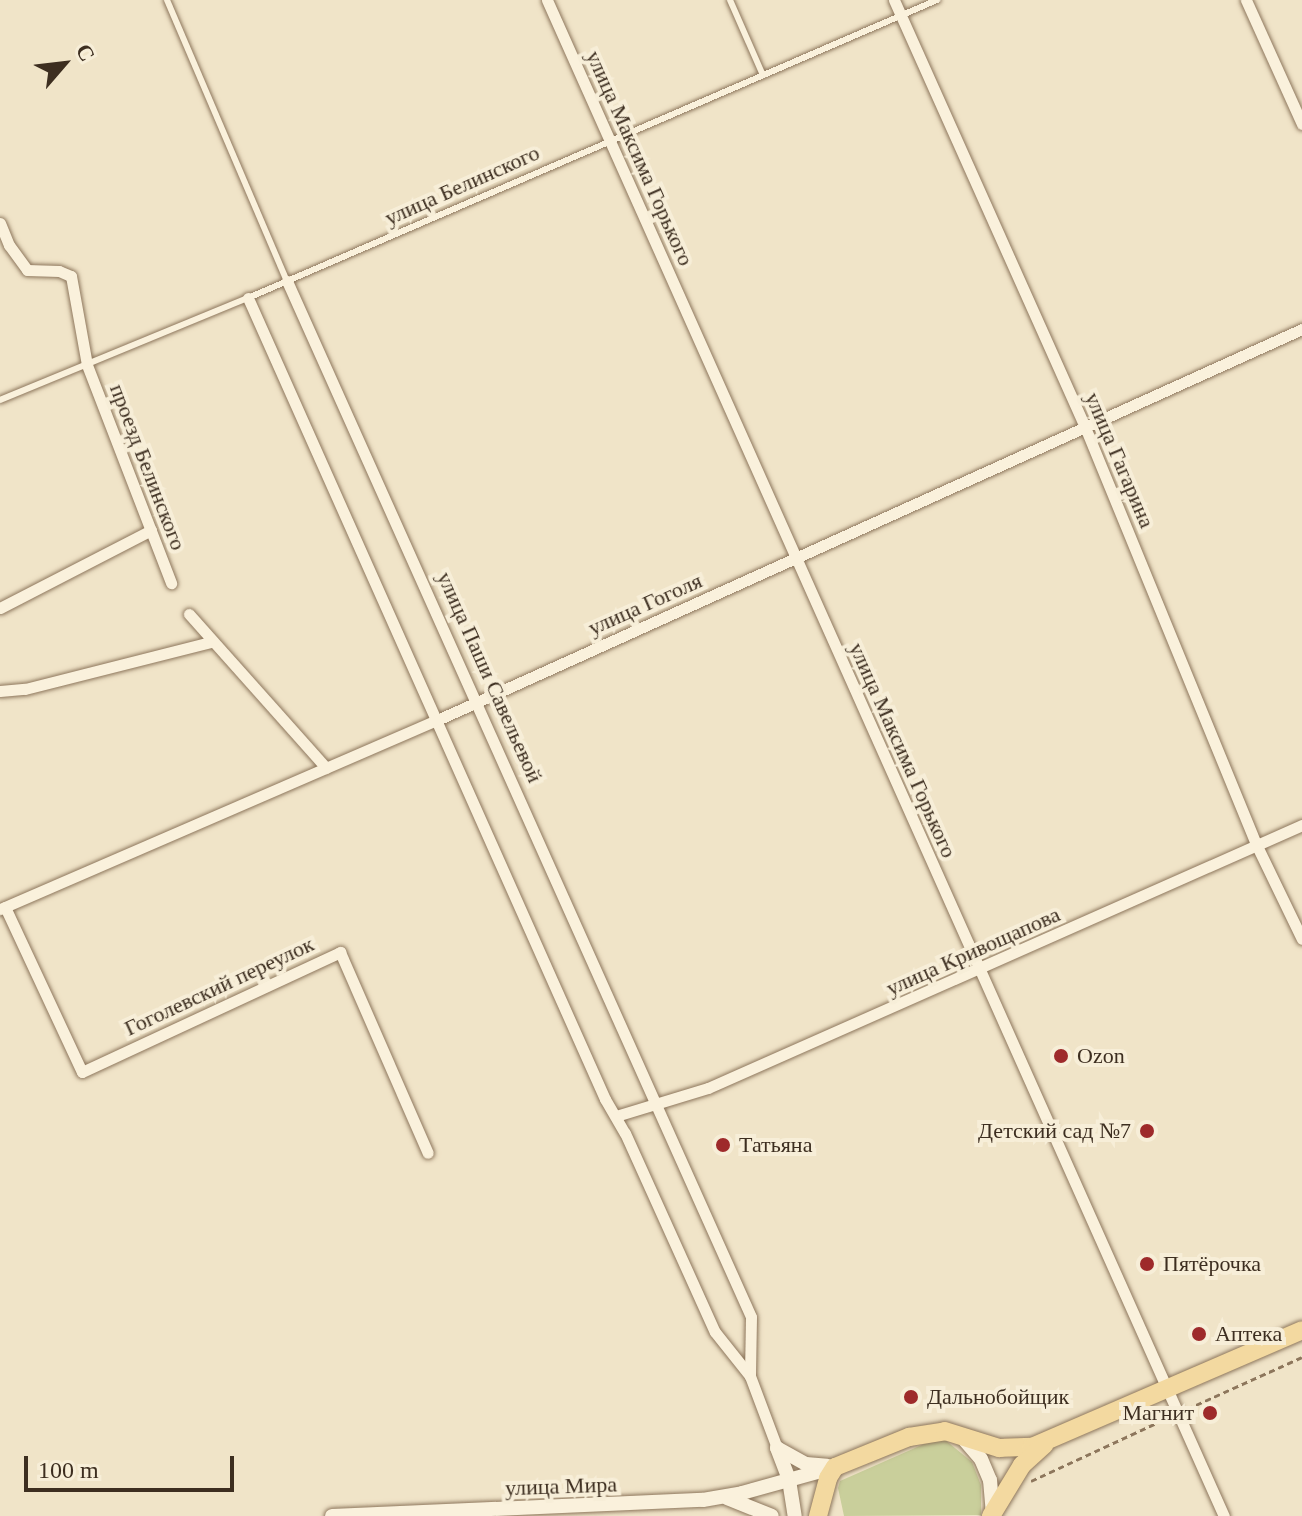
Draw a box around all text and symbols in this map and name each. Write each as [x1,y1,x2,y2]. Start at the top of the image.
north arrow [24,24,104,104]
text: С [71,40,100,65]
street label: улица Максима Горького [581,46,699,270]
street label: улица Белинского [381,139,543,231]
street label: проезд Белинского [104,380,192,554]
street label: улица Гагарина [1080,388,1160,532]
street label: улица Гоголя [584,567,706,641]
street label: улица Паши Савельевой [432,568,548,786]
street label: улица Максима Горького [844,638,962,862]
street label: улица Кривощапова [882,901,1064,1001]
street label: Гоголевский переулок [120,931,318,1041]
place label: Ozon [1077,1043,1125,1069]
marker: Ozon [1052,1047,1070,1065]
place label: Детский сад №7 [978,1118,1131,1144]
marker: Детский сад №7 [1138,1122,1156,1140]
place label: Татьяна [739,1132,812,1158]
marker: Татьяна [714,1136,732,1154]
place label: Пятёрочка [1163,1251,1261,1277]
marker: Пятёрочка [1138,1255,1156,1273]
place label: Аптека [1215,1321,1282,1347]
marker: Аптека [1190,1325,1208,1343]
place label: Дальнобойщик [927,1384,1069,1410]
marker: Дальнобойщик [902,1388,920,1406]
place label: Магнит [1122,1400,1194,1426]
marker: Магнит [1201,1404,1219,1422]
scale bar [28,1440,238,1490]
text: 100 m [38,1457,99,1483]
street label: улица Мира [505,1471,617,1501]

